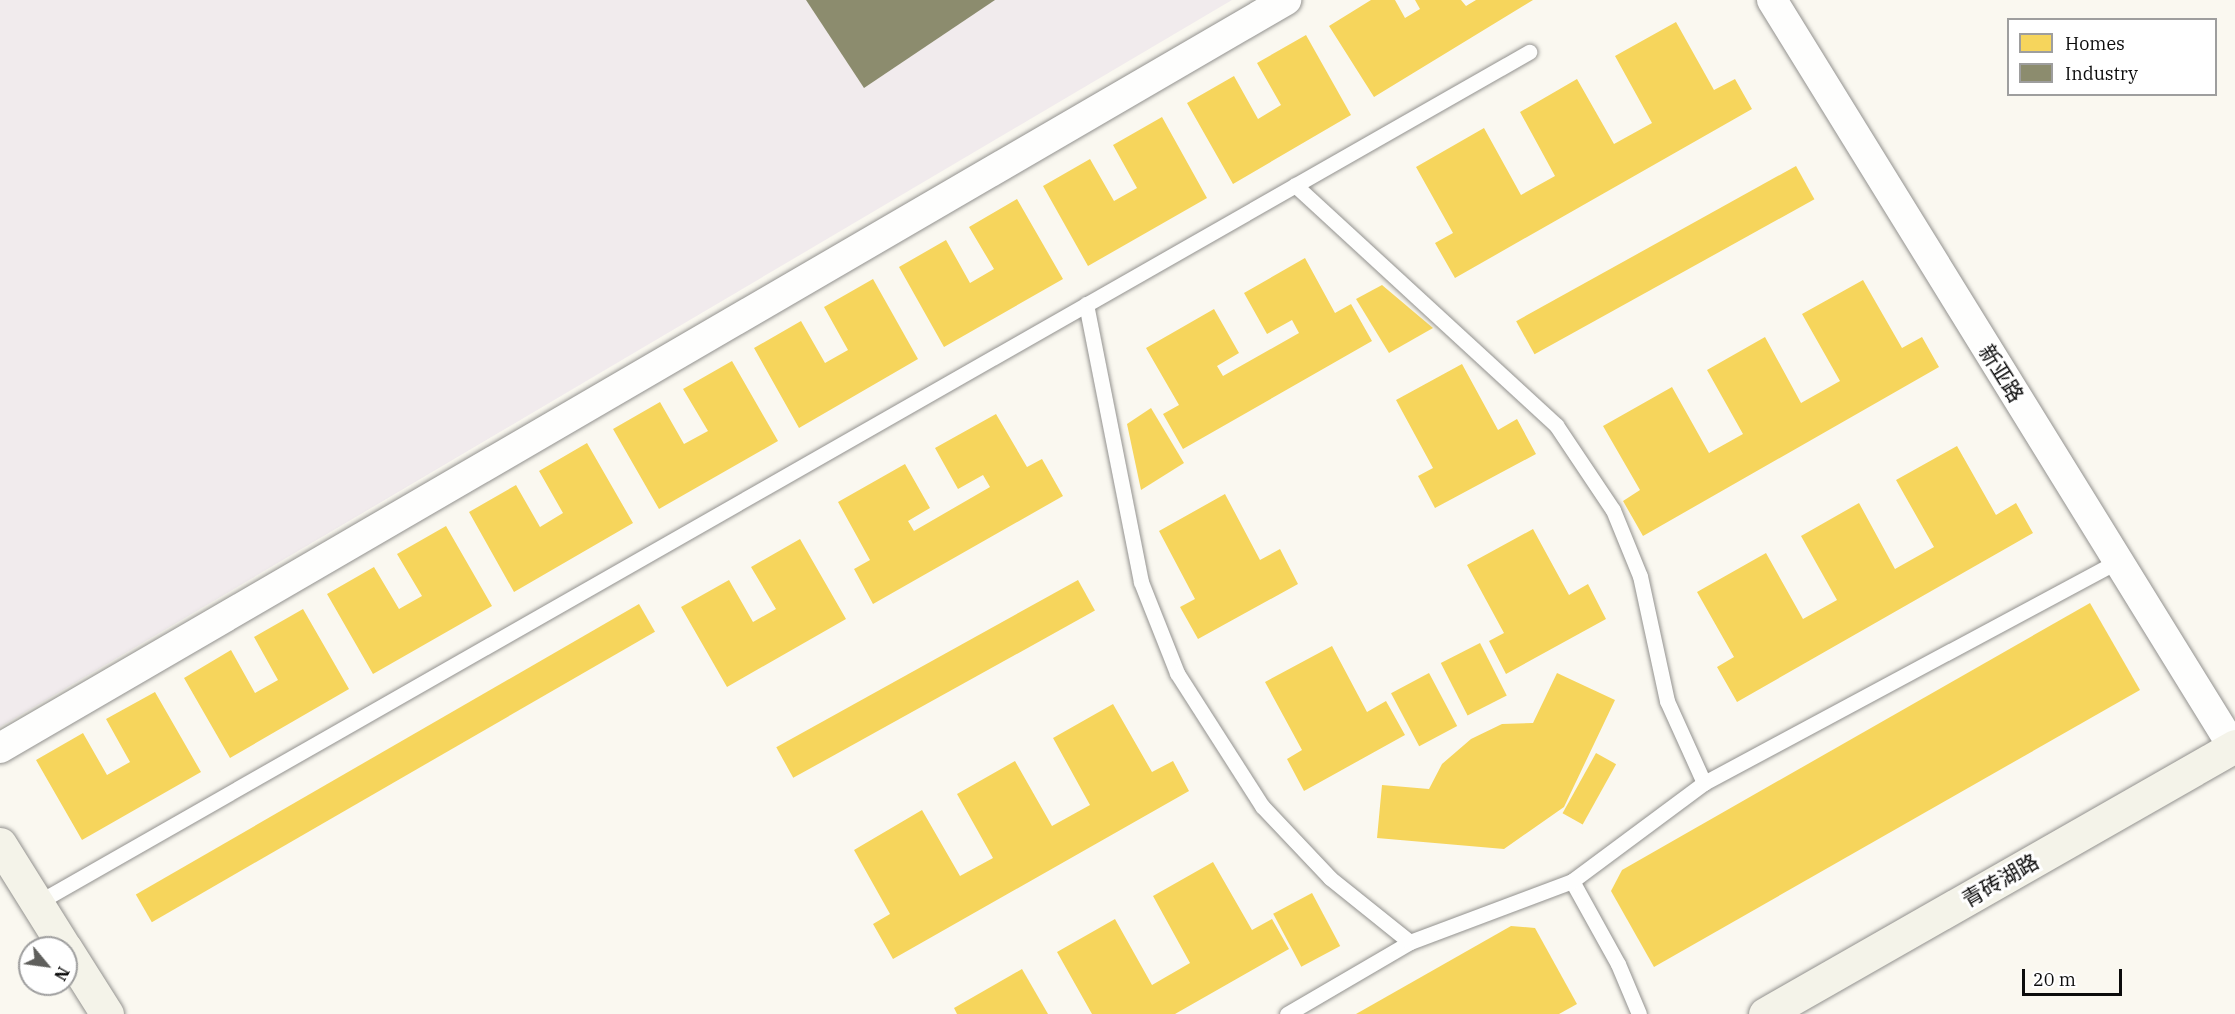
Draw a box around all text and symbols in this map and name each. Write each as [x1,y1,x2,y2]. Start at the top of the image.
legend [2007,18,2217,96]
text: Homes [2065,32,2125,55]
text: Industry [2065,62,2138,85]
street label: 新亚路 [1975,340,2029,406]
street label: 青砖湖路 [1957,848,2043,912]
north arrow [18,936,78,996]
scale bar [2025,957,2126,995]
text: N [50,963,74,984]
text: 20 m [2033,968,2076,991]

